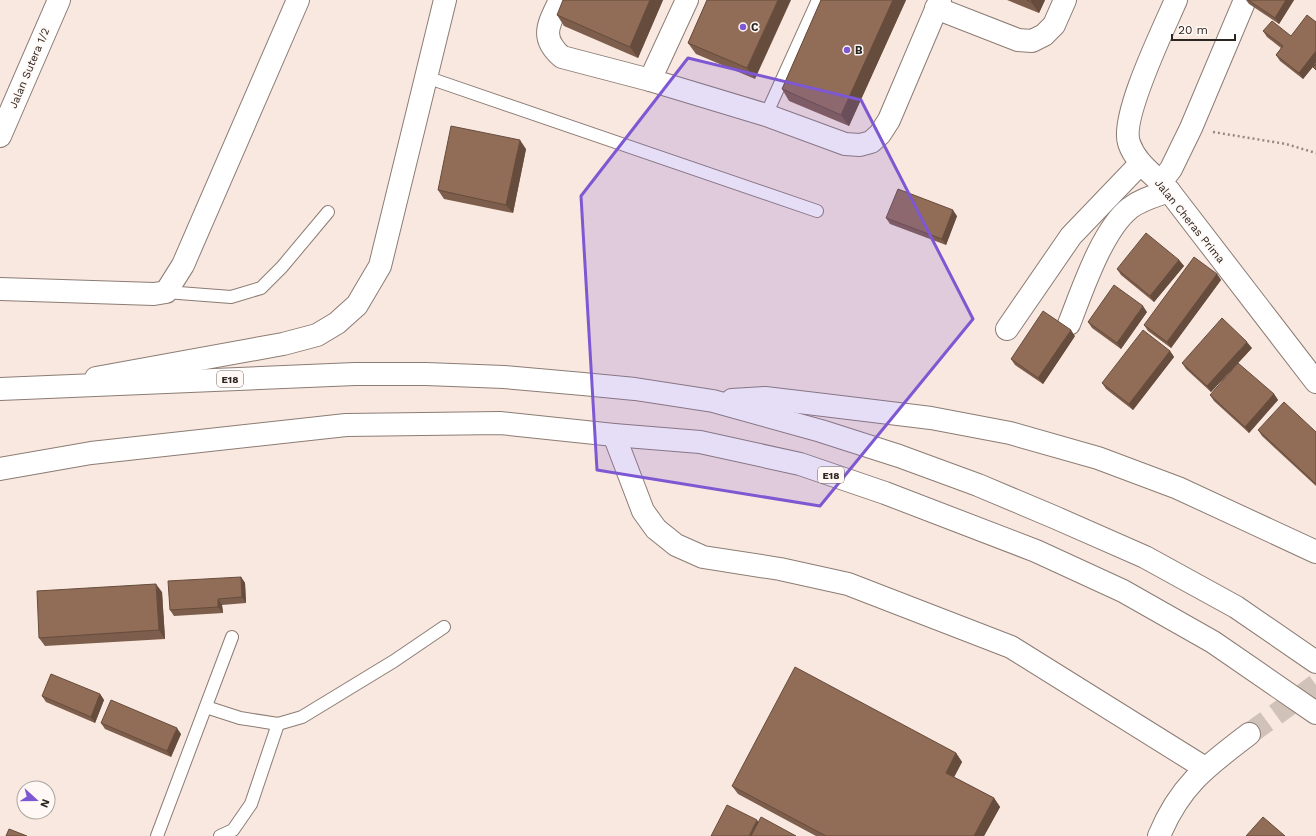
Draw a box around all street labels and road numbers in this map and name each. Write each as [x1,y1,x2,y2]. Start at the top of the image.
street label: Jalan Sutera 1/2 [7,26,52,111]
street label: Jalan Cheras Prima [1152,177,1227,266]
road number: E18 [217,371,243,387]
road number: E18 [818,467,844,483]

